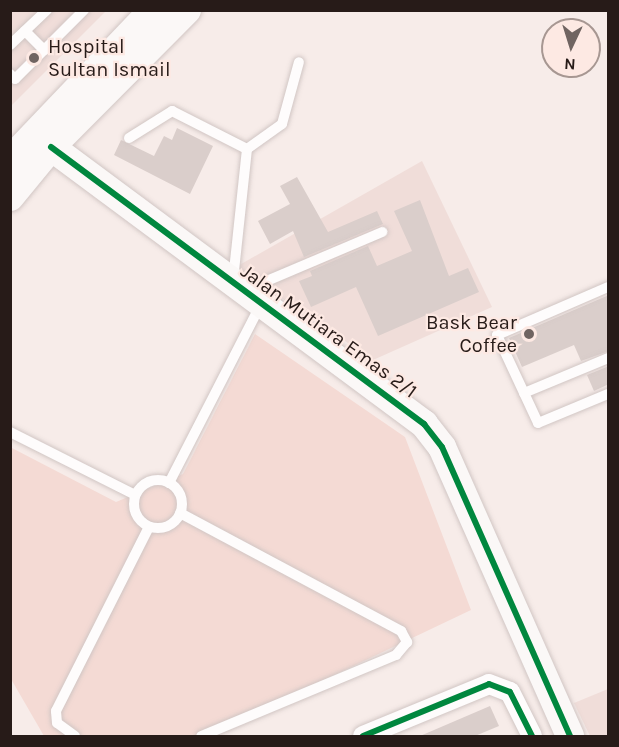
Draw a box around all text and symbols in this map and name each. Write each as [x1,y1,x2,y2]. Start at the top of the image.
north arrow [541,18,601,78]
place label: Hospital Sultan Ismail [48,34,171,81]
marker: Hospital Sultan Ismail [25,49,43,67]
text: N [563,55,576,74]
street label: Jalan Mutiara Emas 2/1 [236,259,422,403]
place label: Bask Bear Coffee [426,310,517,357]
marker: Bask Bear Coffee [522,327,536,341]

